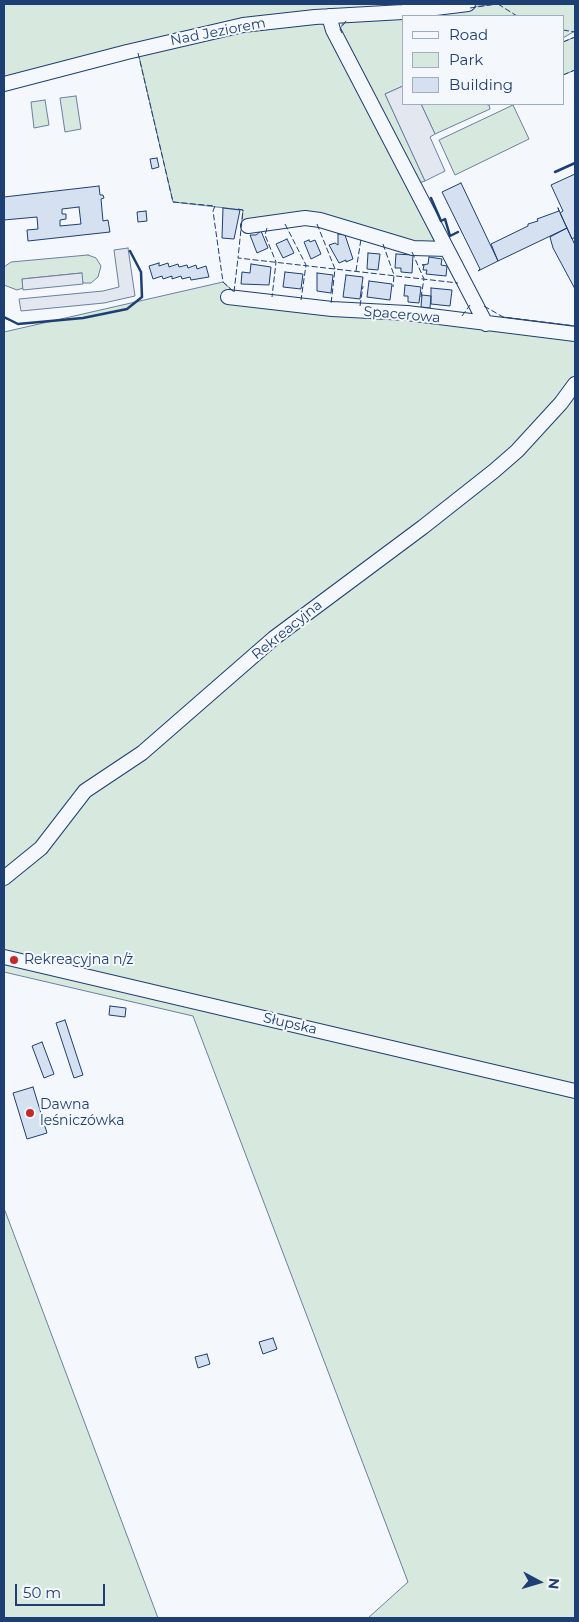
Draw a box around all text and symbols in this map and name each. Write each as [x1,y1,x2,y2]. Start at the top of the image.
street label: Nad Jeziorem [169,15,267,49]
legend [402,15,564,105]
text: Road [449,25,488,44]
text: Park [449,50,483,69]
text: Building [449,75,513,94]
street label: Spacerowa [363,303,441,327]
street label: Rekreacyjna [249,597,325,663]
place label: Rekreacyjna n/ż [24,952,133,968]
marker: Rekreacyjna n/ż [8,954,20,966]
street label: Słupska [261,1010,319,1038]
place label: Dawna leśniczówka [40,1097,124,1130]
marker: Dawna leśniczówka [24,1107,36,1119]
north arrow [514,1557,564,1607]
scale bar [18,1574,108,1606]
text: N [544,1577,563,1590]
text: 50 m [23,1583,61,1602]

